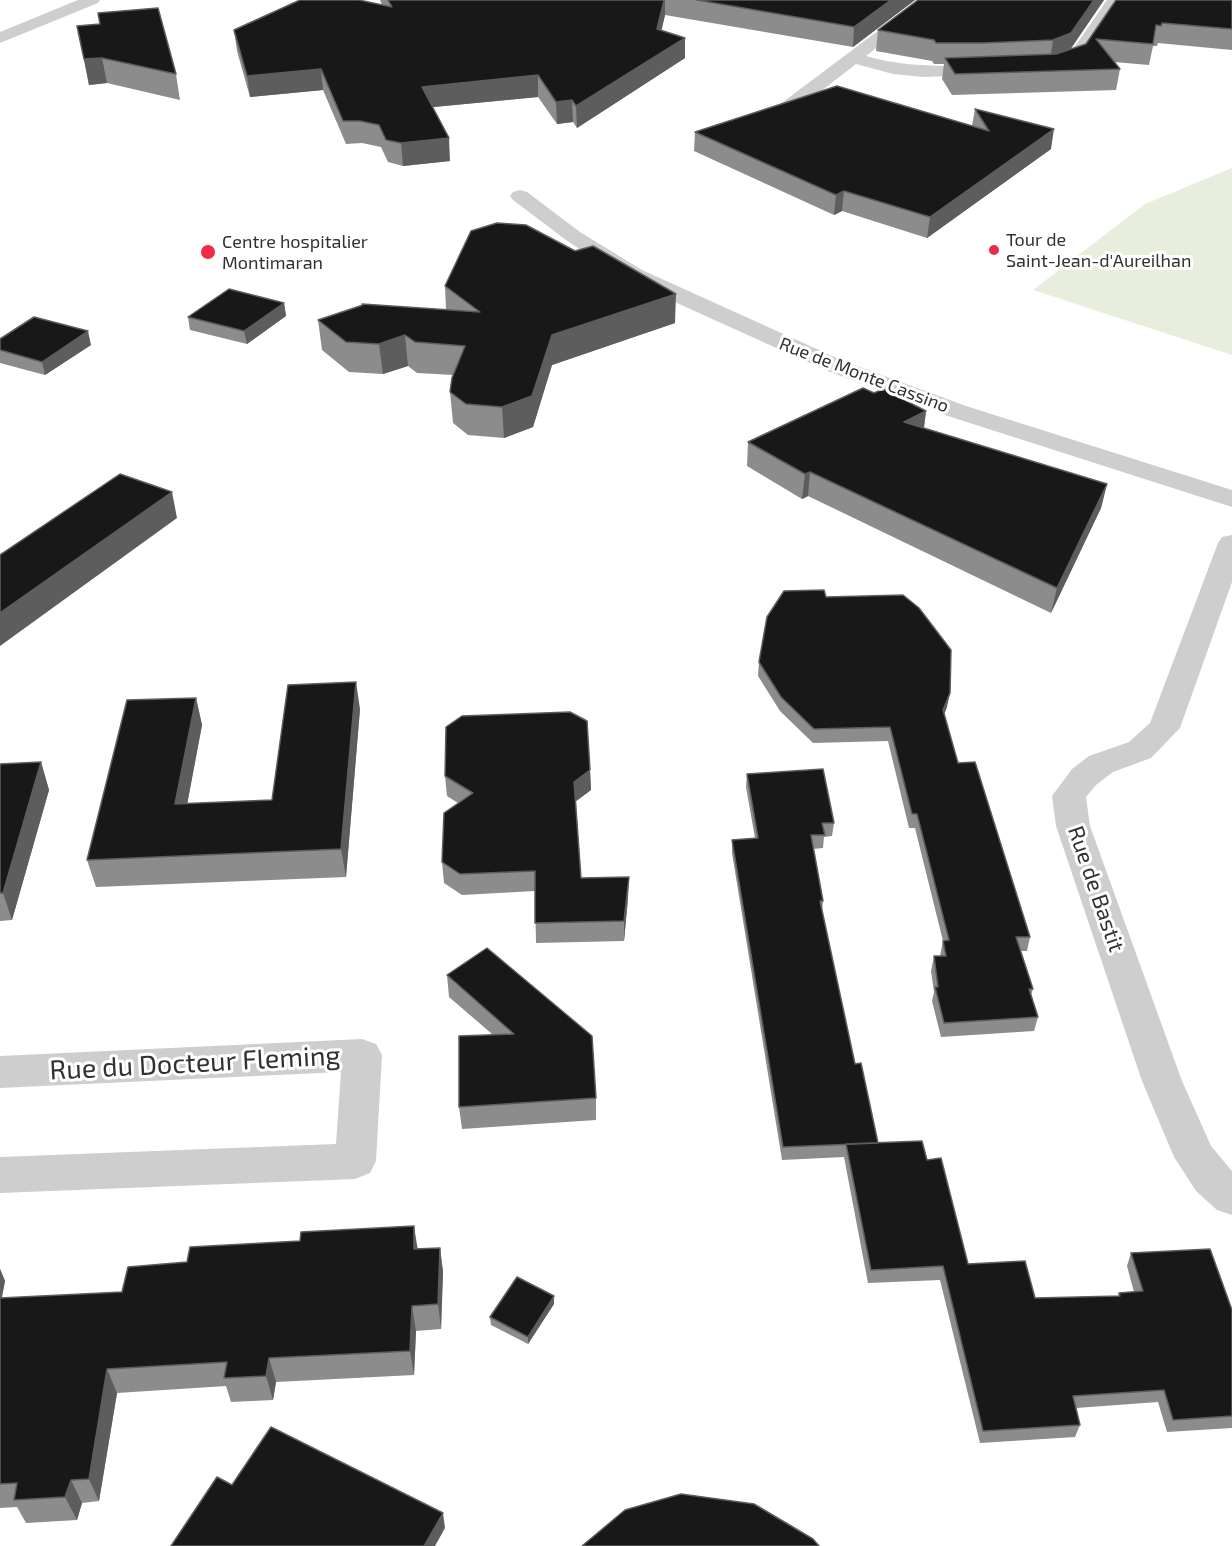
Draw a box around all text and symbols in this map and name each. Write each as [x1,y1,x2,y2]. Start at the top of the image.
place label: Tour de Saint-Jean-d'Aureilhan [1006,229,1191,272]
place label: Centre hospitalier Montimaran [222,231,368,274]
marker: Centre hospitalier Montimaran [199,243,217,261]
marker: Tour de Saint-Jean-d'Aureilhan [987,243,1001,257]
street label: Rue de Monte Cassino [776,333,952,417]
street label: Rue de Bastit [1062,823,1130,955]
street label: Rue du Docteur Fleming [49,1039,341,1087]

